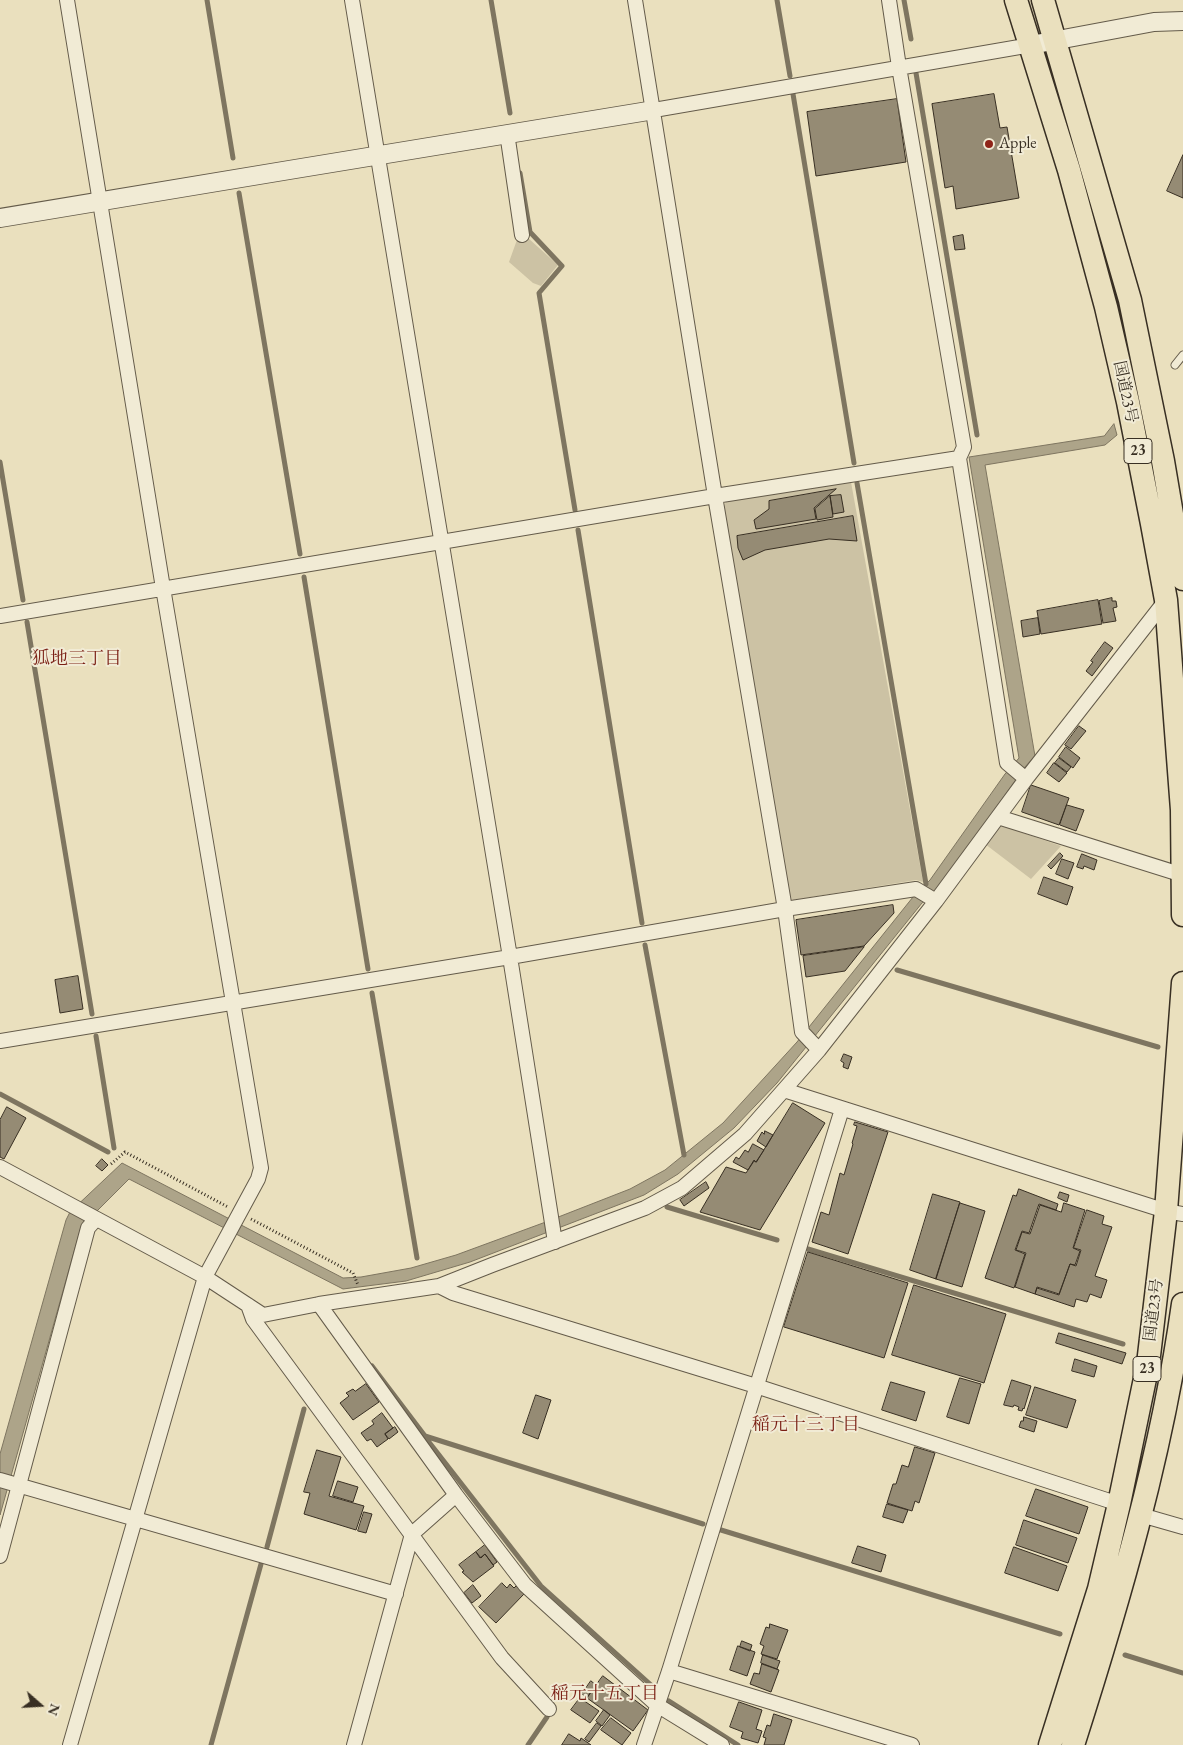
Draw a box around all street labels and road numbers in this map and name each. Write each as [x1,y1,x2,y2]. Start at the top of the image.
street label: 国道23号 [1109,359,1141,425]
road number: 23 [1124,438,1152,464]
street label: 国道23号 [1141,1277,1167,1343]
road number: 23 [1133,1356,1161,1382]

